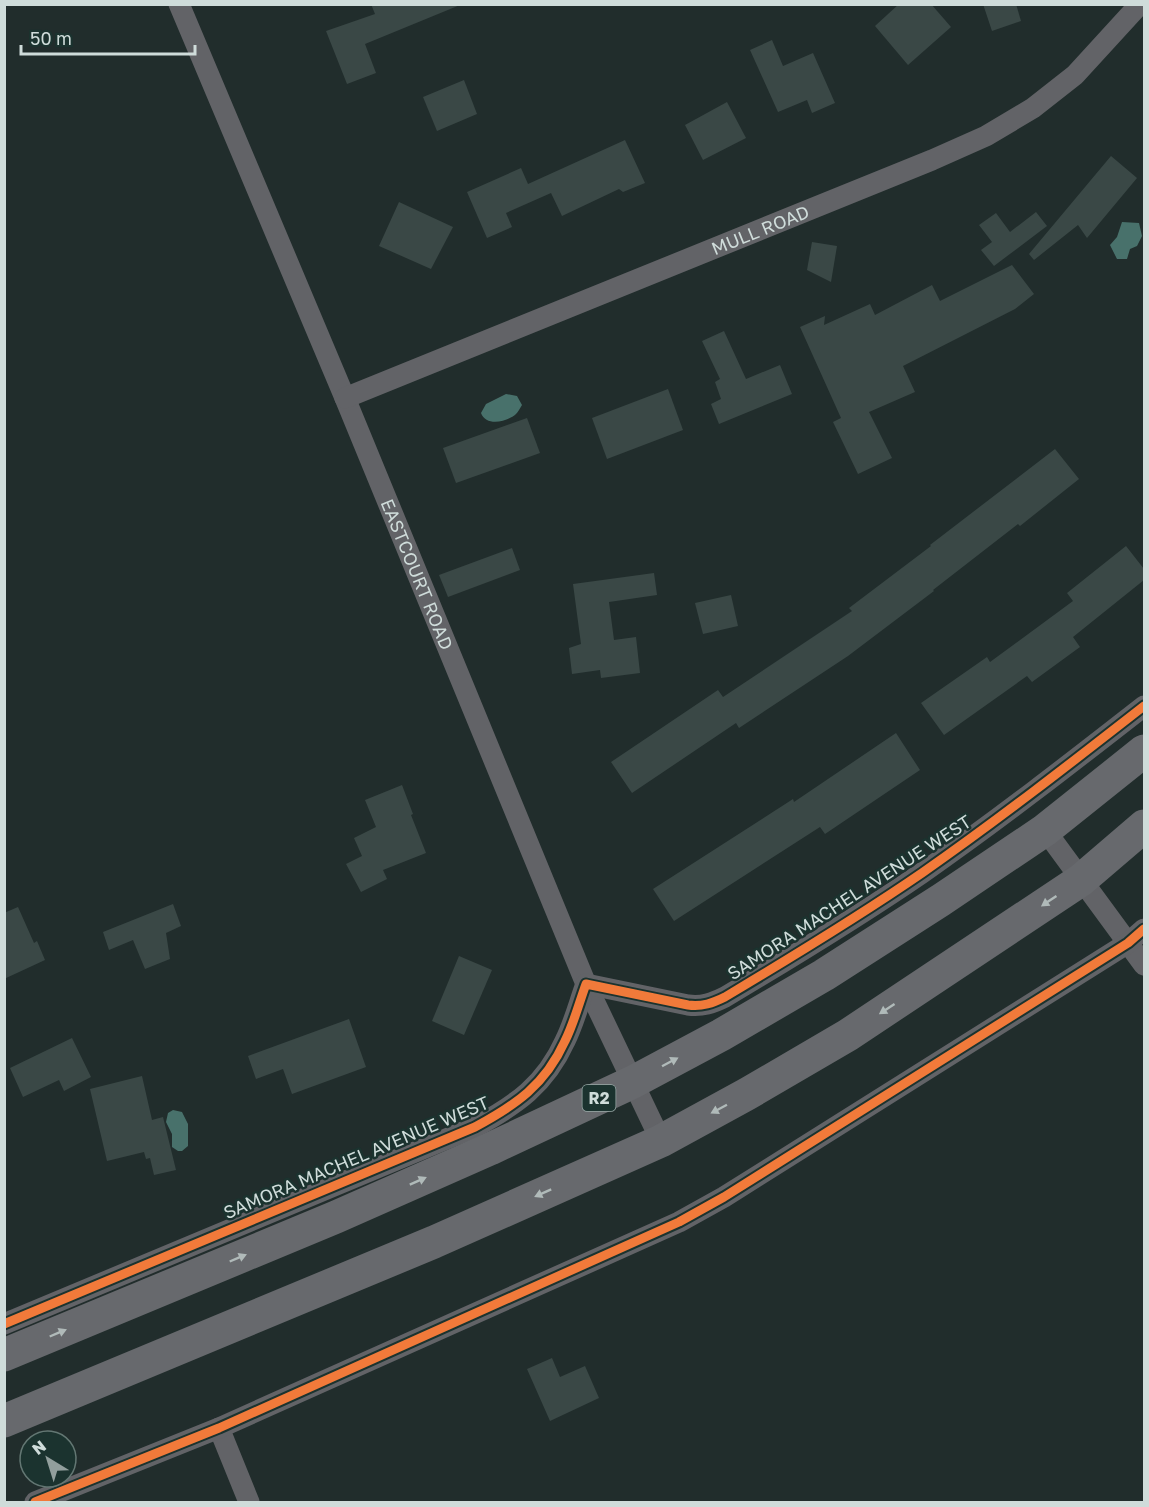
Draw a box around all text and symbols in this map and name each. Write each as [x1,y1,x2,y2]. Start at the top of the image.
scale bar [21,18,195,56]
text: 50 m [30,27,72,49]
street label: MULL ROAD [708,200,812,259]
street label: EASTCOURT ROAD [377,495,458,653]
street label: SAMORA MACHEL AVENUE WEST [723,810,975,984]
one-way arrow [1041,895,1057,906]
one-way arrow [878,1004,895,1015]
one-way arrow [662,1057,679,1067]
road number: R2 [582,1085,616,1111]
street label: SAMORA MACHEL AVENUE WEST [220,1091,492,1223]
one-way arrow [710,1104,727,1114]
one-way arrow [409,1176,427,1186]
one-way arrow [534,1188,552,1198]
one-way arrow [230,1253,248,1263]
one-way arrow [50,1328,68,1338]
north arrow [18,1429,78,1489]
text: N [28,1436,50,1459]

